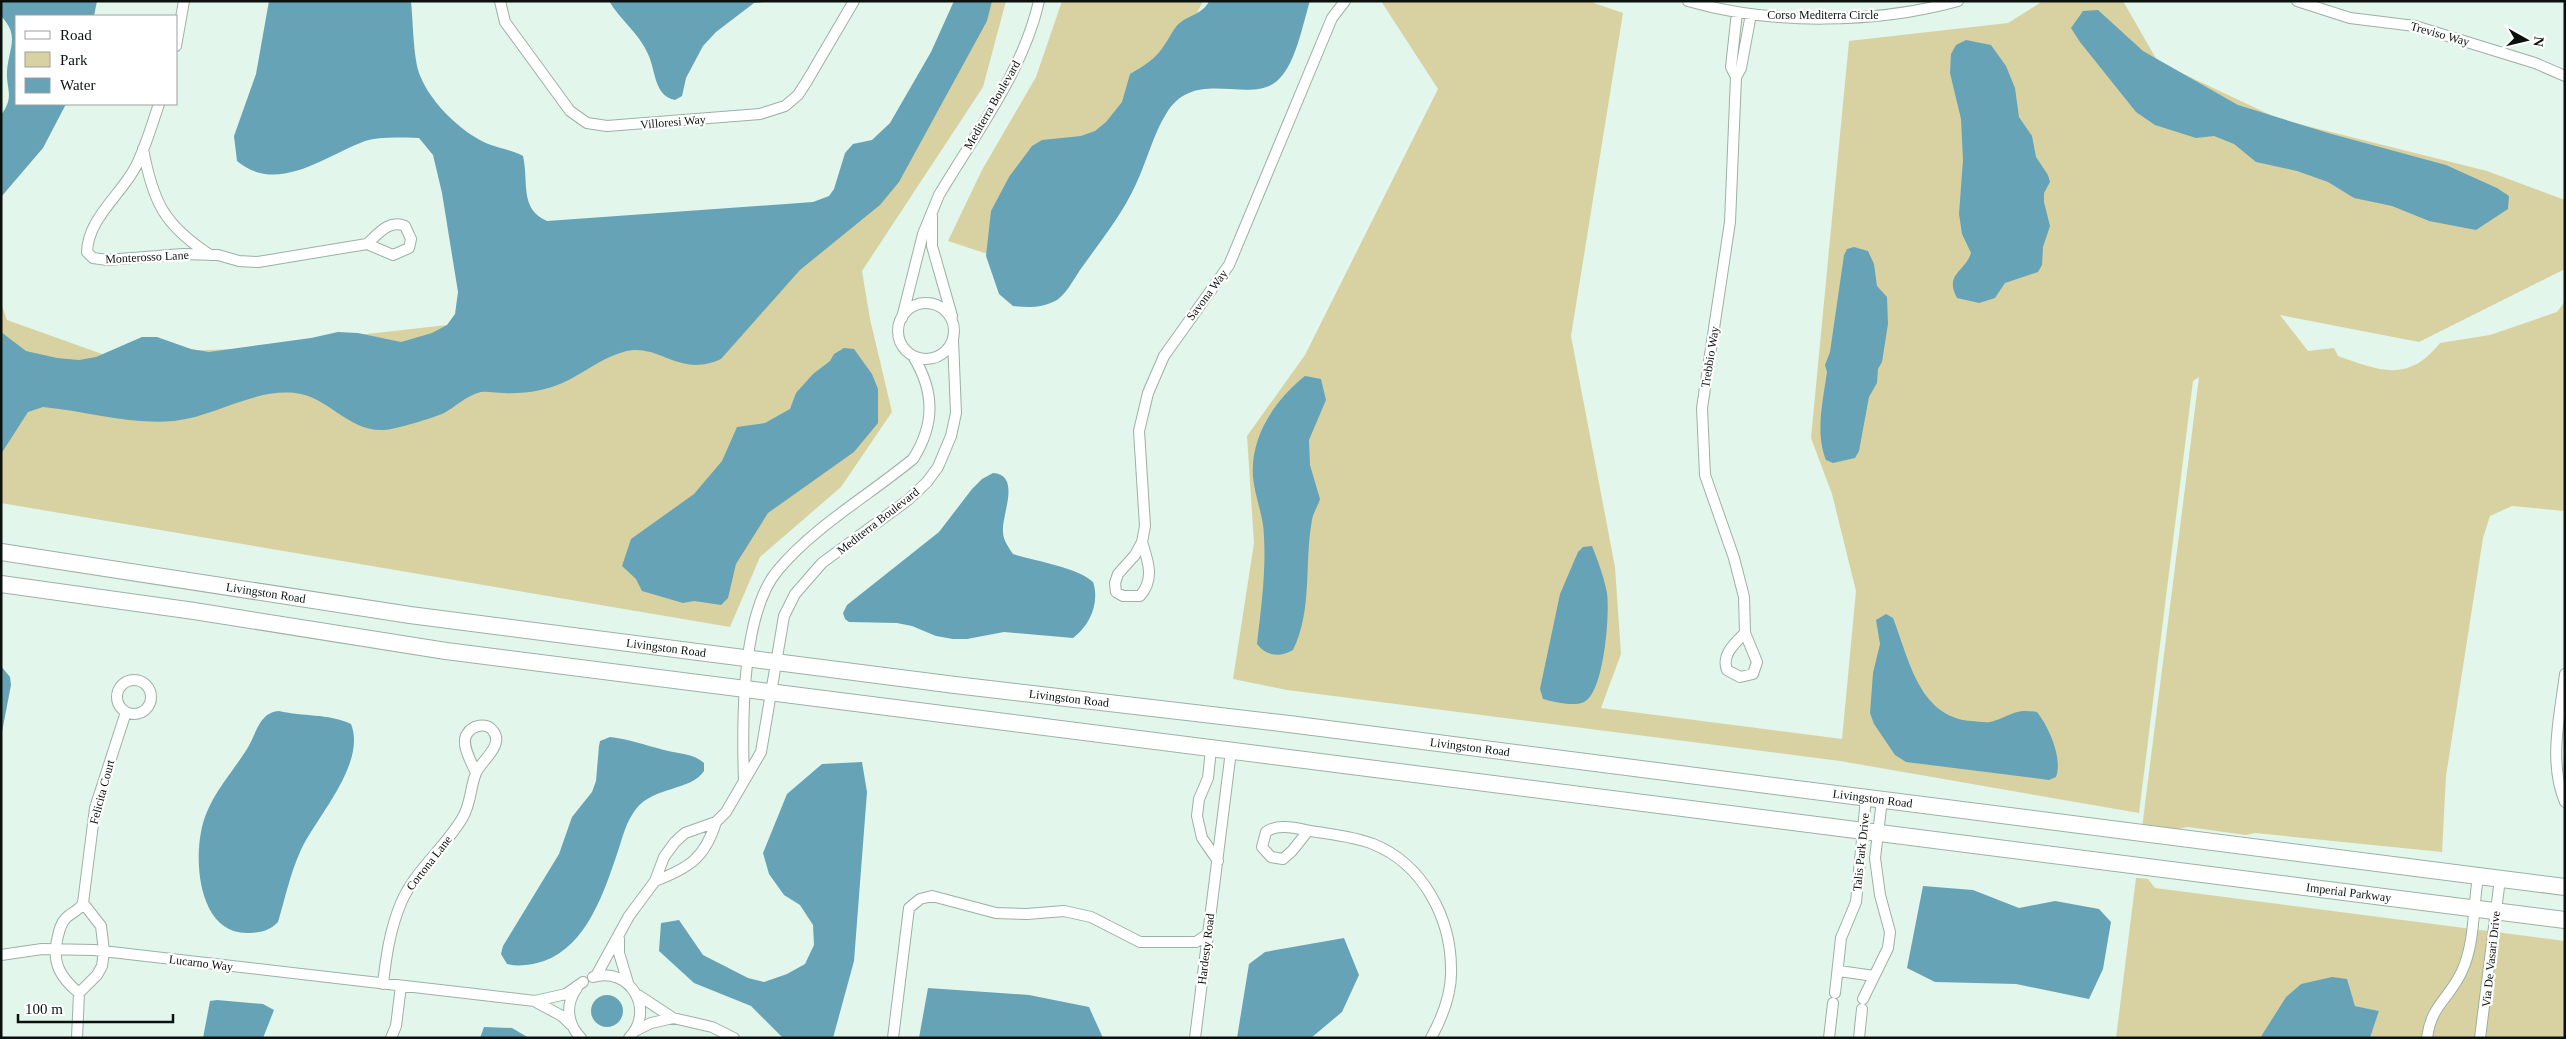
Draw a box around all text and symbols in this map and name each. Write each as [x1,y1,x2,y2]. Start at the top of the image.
street label: Corso Mediterra Circle [1767,8,1879,22]
legend [15,15,178,105]
north arrow [2501,15,2551,65]
street label: Treviso Way [2409,19,2471,49]
text: Road [60,27,92,43]
text: N [2530,36,2547,48]
text: Park [60,52,88,68]
street label: Mediterra Boulevard [961,58,1023,152]
text: Water [60,77,95,93]
street label: Villoresi Way [640,112,706,132]
street label: Monterosso Lane [105,248,189,266]
street label: Savona Way [1183,267,1231,323]
street label: Trebbio Way [1698,325,1722,389]
street label: Mediterra Boulevard [834,485,922,557]
street label: Livingston Road [225,580,307,606]
street label: Livingston Road [625,636,707,660]
street label: Livingston Road [1028,687,1110,710]
street label: Livingston Road [1429,735,1511,759]
street label: Felicita Court [87,758,118,826]
street label: Livingston Road [1832,787,1913,811]
street label: Talis Park Drive [1850,812,1872,892]
street label: Cortona Lane [403,833,455,893]
street label: Imperial Parkway [2305,880,2392,905]
street label: Via De Vasari Drive [2479,910,2503,1008]
street label: Hardesty Road [1195,913,1217,985]
street label: Lucarno Way [168,952,234,974]
scale bar [18,992,172,1024]
text: 100 m [25,1001,63,1017]

